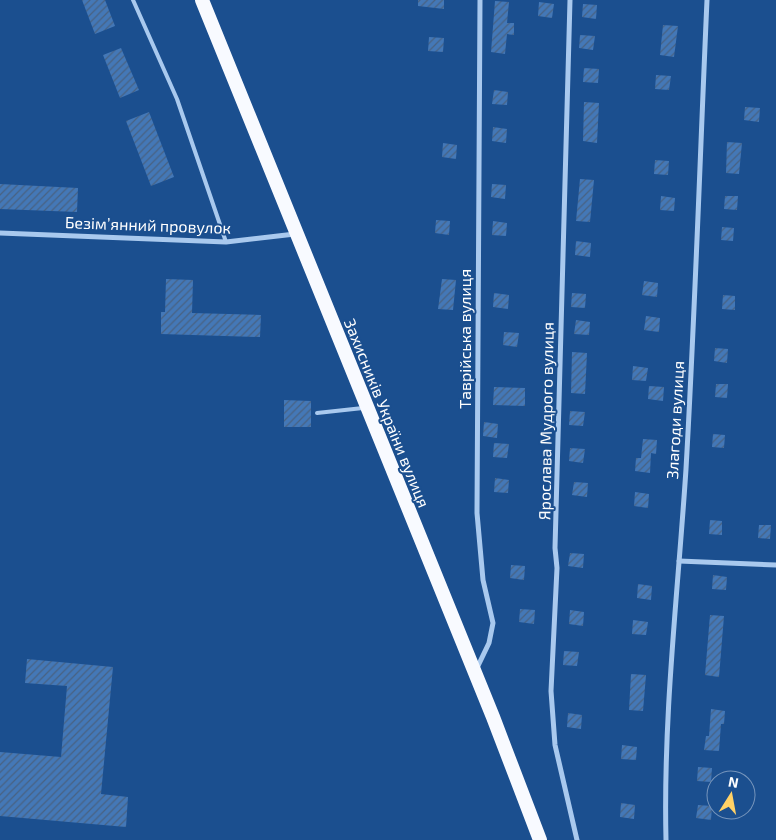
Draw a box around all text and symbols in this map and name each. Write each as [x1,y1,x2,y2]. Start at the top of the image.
street label: Безімʼянний провулок [65,212,232,238]
street label: Таврійська вулиця [455,269,475,409]
street label: Захисників України вулиця [340,316,434,510]
street label: Ярослава Мудрого вулиця [534,322,558,520]
street label: Злагоди вулиця [662,360,688,480]
north arrow [706,770,756,820]
text: N [727,772,740,791]

